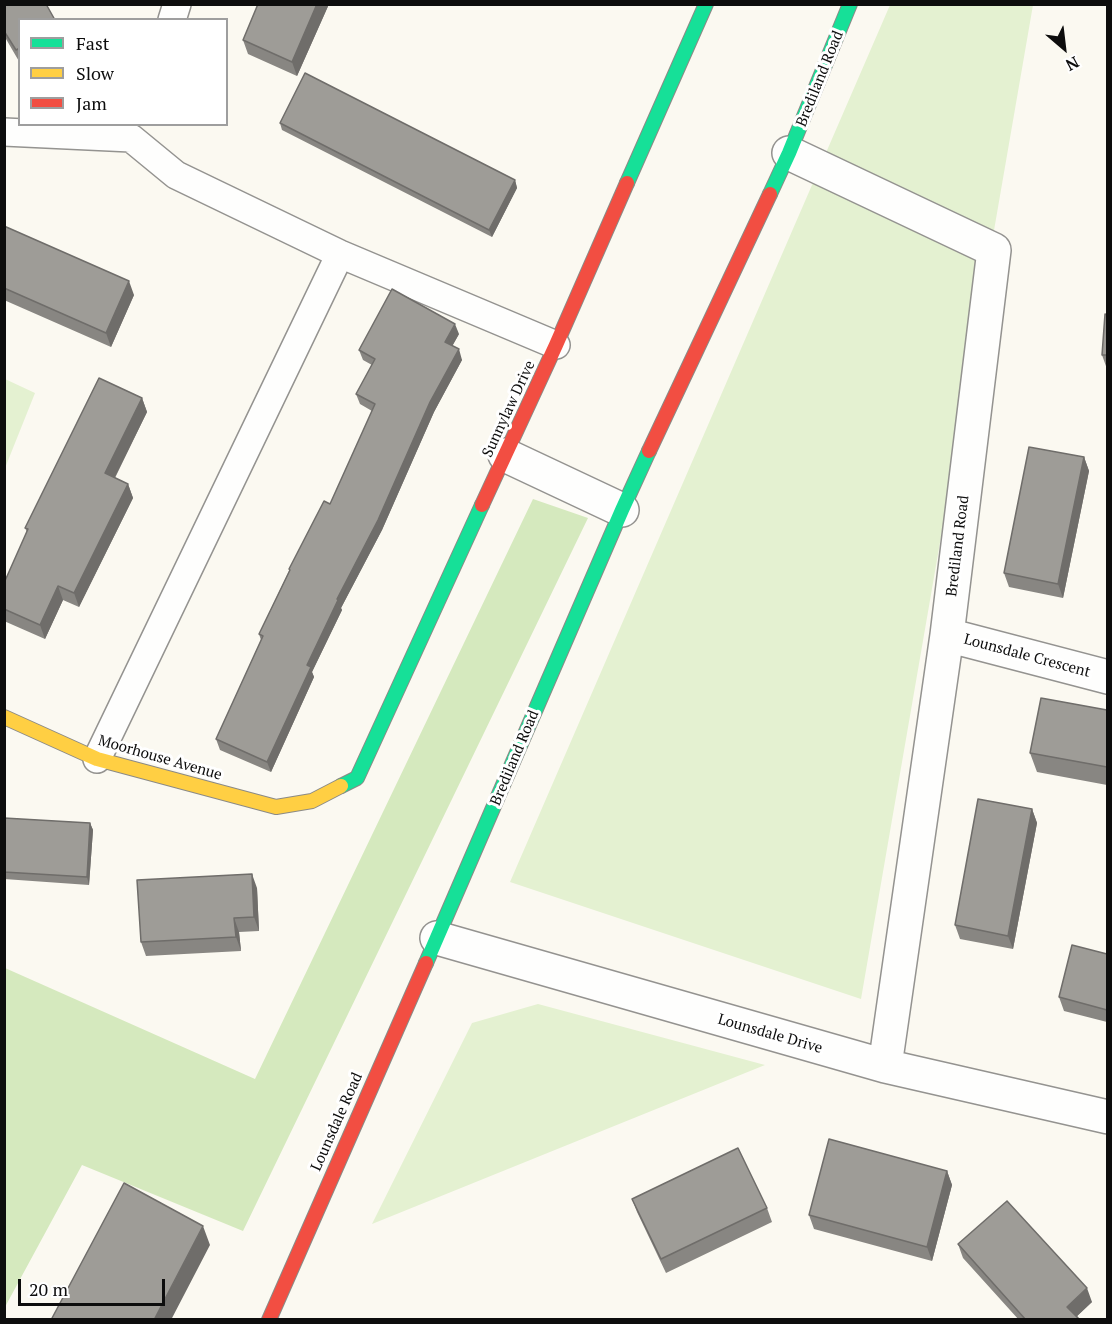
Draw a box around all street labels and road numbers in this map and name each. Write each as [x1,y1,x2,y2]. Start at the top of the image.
street label: Brediland Road [793,28,847,130]
street label: Sunnylaw Drive [479,358,539,460]
street label: Brediland Road [943,494,973,598]
street label: Lounsdale Crescent [962,630,1092,682]
street label: Brediland Road [487,708,543,808]
street label: Moorhouse Avenue [96,732,224,784]
street label: Lounsdale Drive [716,1010,824,1058]
street label: Lounsdale Road [307,1070,367,1174]

